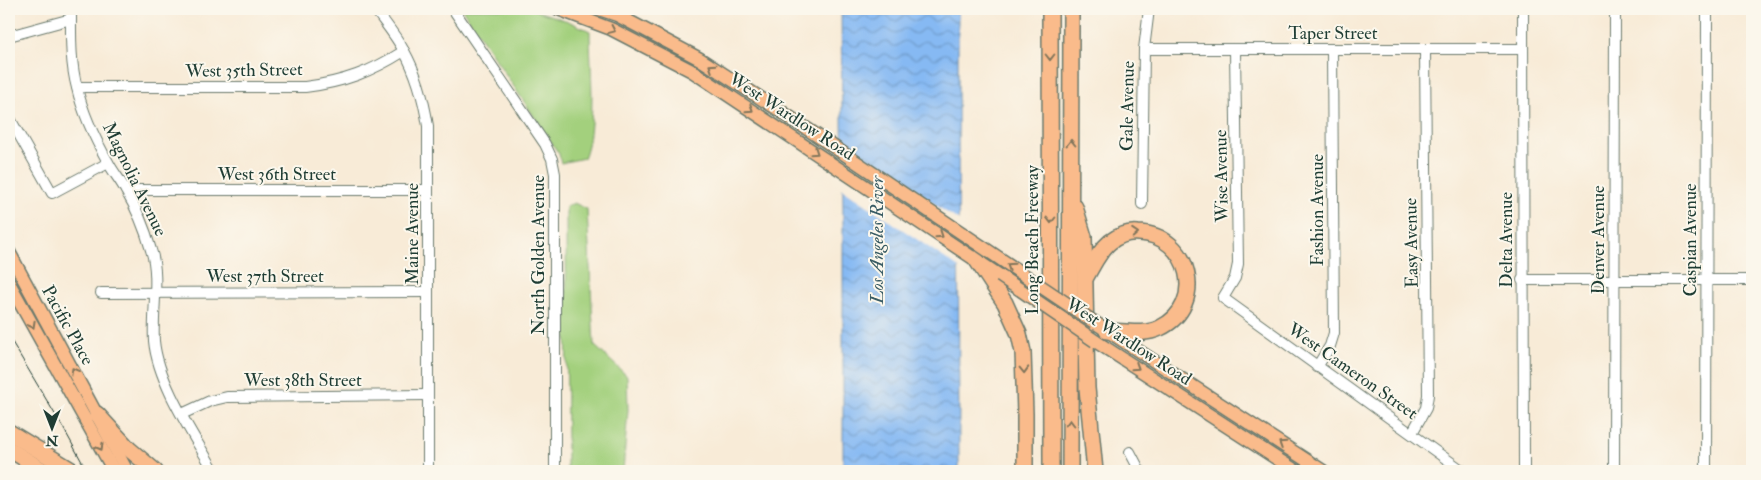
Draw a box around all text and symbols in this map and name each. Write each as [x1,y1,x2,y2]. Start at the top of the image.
street label: Taper Street [1288,22,1378,45]
one-way arrow [607,24,616,34]
one-way arrow [1045,54,1055,62]
street label: West 35th Street [184,58,303,83]
street label: Gale Avenue [1115,60,1140,151]
one-way arrow [709,63,718,73]
street label: West Wardlow Road [724,67,859,166]
one-way arrow [745,103,754,112]
street label: Magnolia Avenue [97,118,172,240]
street label: Wise Avenue [1209,129,1234,224]
one-way arrow [1066,139,1076,146]
one-way arrow [809,146,818,155]
street label: Fashion Avenue [1306,153,1329,266]
street label: West 36th Street [217,163,336,186]
street label: Long Beach Freeway [1021,164,1044,315]
street label: North Golden Avenue [527,175,550,335]
water label: Los Angeles River [865,175,889,305]
street label: Maine Avenue [401,182,424,285]
street label: Caspian Avenue [1679,183,1702,297]
street label: Denver Avenue [1587,185,1610,294]
street label: Delta Avenue [1495,192,1518,288]
street label: Easy Avenue [1399,197,1424,288]
one-way arrow [1046,216,1056,224]
one-way arrow [1131,228,1139,239]
one-way arrow [934,229,943,238]
one-way arrow [1007,263,1016,272]
street label: West 37th Street [205,265,324,288]
street label: Pacific Place [36,281,99,370]
street label: West Wardlow Road [1061,292,1196,391]
street label: West Cameron Street [1282,317,1422,425]
one-way arrow [26,320,36,329]
one-way arrow [1130,361,1139,370]
one-way arrow [1018,366,1029,374]
one-way arrow [70,368,80,377]
street label: West 38th Street [243,369,362,392]
north arrow [28,402,78,452]
one-way arrow [1065,418,1075,426]
text: N [45,432,59,449]
one-way arrow [1278,441,1287,451]
one-way arrow [94,442,104,451]

